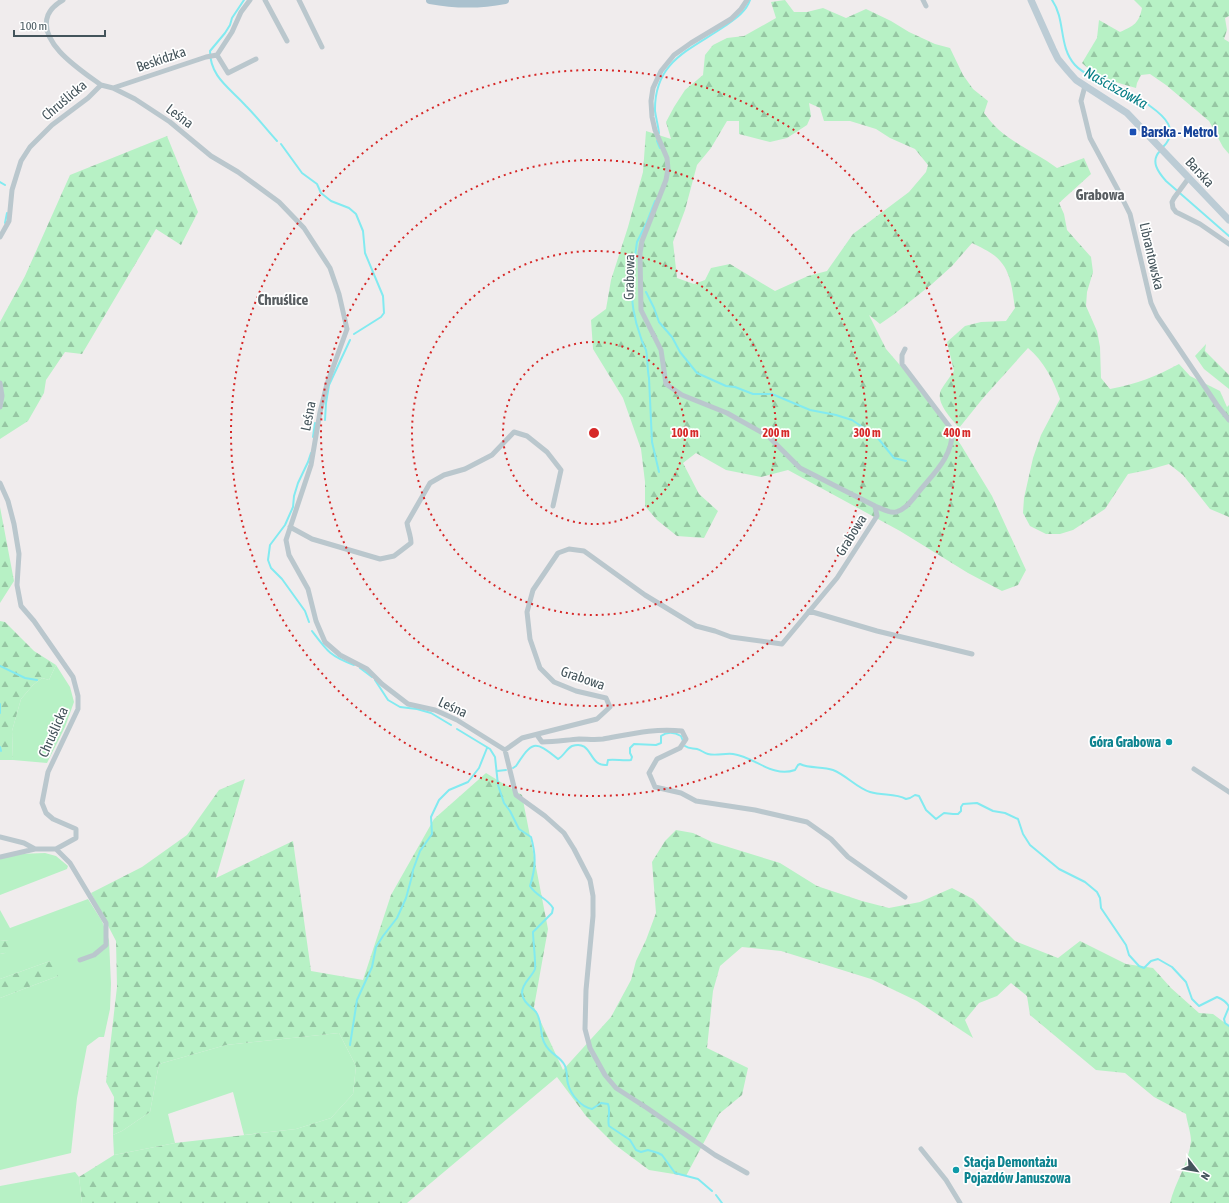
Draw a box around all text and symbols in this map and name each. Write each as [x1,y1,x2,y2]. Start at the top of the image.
scale bar [14,12,105,38]
text: 100 m [20,19,47,33]
street label: Beskidzka [134,43,188,75]
water label: Naściszówka [1082,63,1151,112]
street label: Chruślicka [38,77,90,123]
street label: Leśna [163,101,197,131]
place label: Barska - Metrol [1141,124,1218,140]
marker: Barska - Metrol [1128,127,1138,137]
street label: Barska [1182,154,1218,190]
district label: Grabowa [1076,186,1124,203]
street label: Librantowska [1136,221,1168,291]
street label: Grabowa [621,254,637,300]
district label: Chruślice [258,291,309,308]
street label: Leśna [297,400,319,432]
centre of rings [587,426,601,440]
text: 100 m [671,426,699,440]
text: 200 m [762,426,790,440]
text: 300 m [853,426,881,440]
text: 400 m [942,426,971,440]
street label: Grabowa [832,511,870,559]
street label: Grabowa [559,663,607,693]
street label: Leśna [436,693,470,721]
street label: Chruślicka [35,704,71,760]
place label: Góra Grabowa [1089,734,1161,750]
marker: Góra Grabowa [1164,737,1174,747]
north arrow [1177,1151,1217,1191]
place label: Stacja Demontażu Pojazdów Januszowa [964,1154,1071,1186]
marker: Stacja Demontażu Pojazdów Januszowa [951,1165,961,1175]
text: N [1199,1170,1212,1182]

